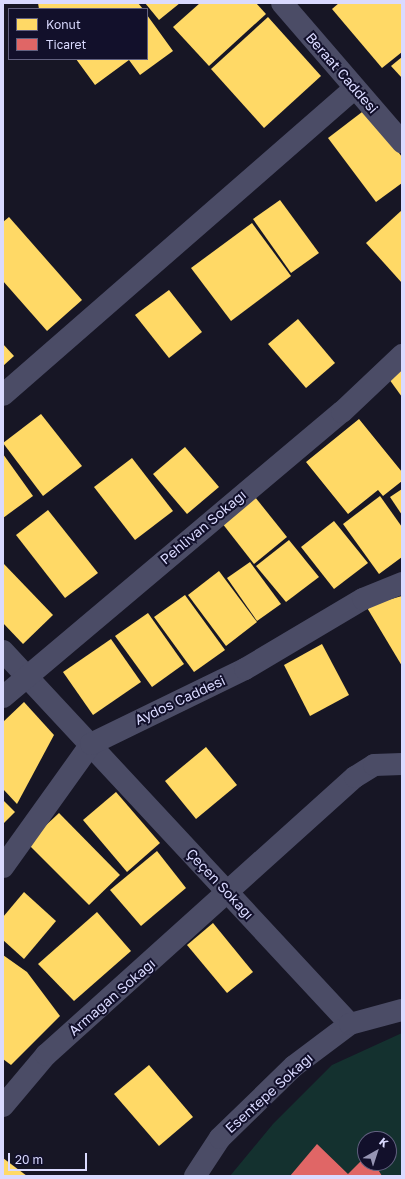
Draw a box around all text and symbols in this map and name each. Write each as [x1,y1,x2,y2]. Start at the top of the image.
legend [8,8,148,60]
text: Konut [46,17,81,32]
street label: Beraat Caddesi [302,29,382,117]
text: Ticaret [46,37,86,52]
street label: Pehlivan Sokağı [157,486,249,568]
street label: Aydos Caddesi [132,672,228,728]
street label: Çeçen Sokağı [183,845,257,923]
street label: Armağan Sokağı [65,955,159,1039]
street label: Esentepe Sokağı [222,1049,316,1137]
north arrow [357,1131,397,1171]
text: K [377,1134,391,1150]
scale bar [10,1145,89,1171]
text: 20 m [15,1152,43,1167]

